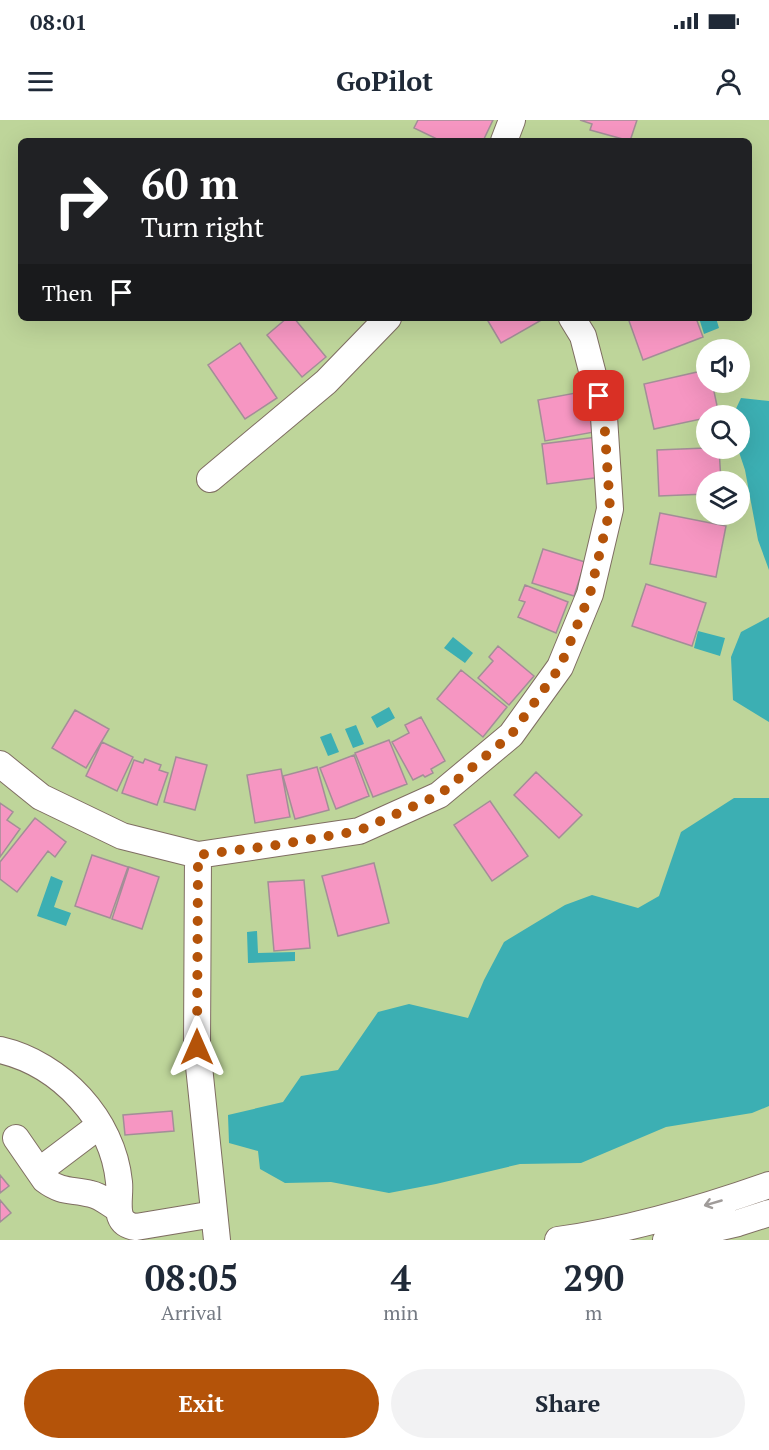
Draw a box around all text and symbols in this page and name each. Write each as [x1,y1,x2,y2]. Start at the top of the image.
text: 08:01 [30,7,87,36]
text: GoPilot [336,63,433,99]
icon: menu [24,65,57,98]
icon: person [712,65,745,98]
text: 60 m [141,155,239,211]
icon: right [42,162,120,240]
text: Turn right [141,209,264,245]
icon: arrive [105,276,138,309]
text: Then [42,278,93,307]
map controls [696,339,750,525]
button: sound [696,339,750,393]
pin [573,370,624,421]
icon: arrive [582,379,615,412]
button: search [696,405,750,459]
button: layers [696,471,750,525]
position arrow [165,1015,229,1079]
one-way arrow [704,1197,723,1209]
text: 08:05 [145,1254,238,1301]
text: 4 [391,1254,411,1301]
text: 290 [563,1254,624,1301]
text: Arrival [161,1299,222,1326]
text: min [383,1299,418,1326]
text: m [585,1299,602,1326]
button: Exit [24,1369,379,1438]
button: Share [391,1369,745,1438]

